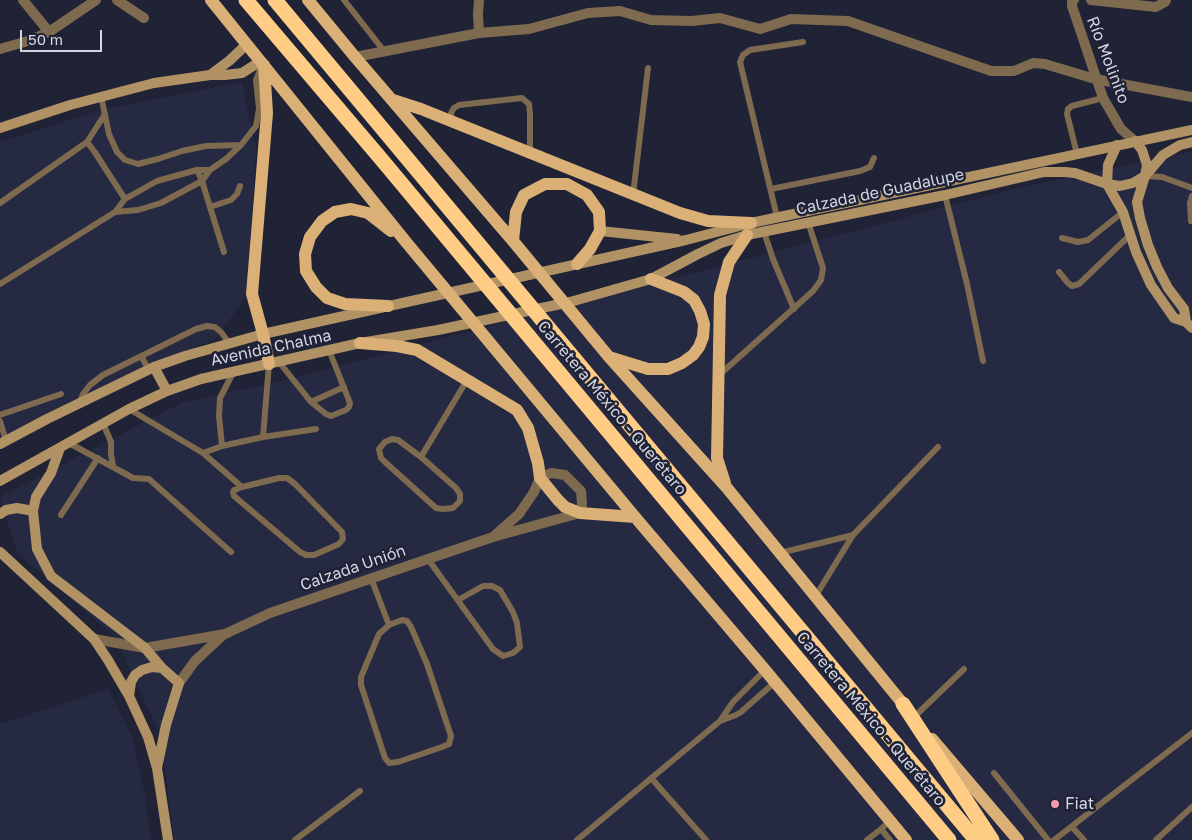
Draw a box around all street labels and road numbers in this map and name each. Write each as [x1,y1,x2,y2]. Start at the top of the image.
street label: Río Molinito [1083,14,1133,106]
street label: Calzada de Guadalupe [794,165,966,219]
street label: Carretera México - Querétaro [533,317,691,499]
street label: Avenida Chalma [209,326,333,370]
street label: Calzada Unión [298,541,408,595]
street label: Carretera México - Querétaro [792,628,950,810]

